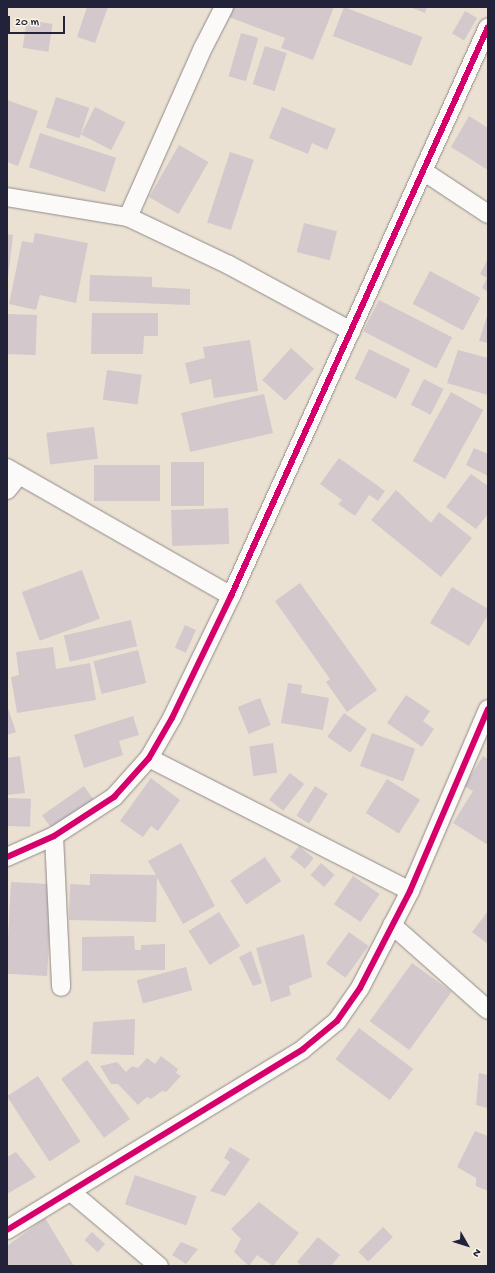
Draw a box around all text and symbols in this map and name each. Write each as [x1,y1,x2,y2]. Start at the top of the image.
scale bar [10,8,67,34]
text: 20 m [15,16,39,30]
north arrow [447,1225,487,1265]
text: N [469,1246,483,1259]

